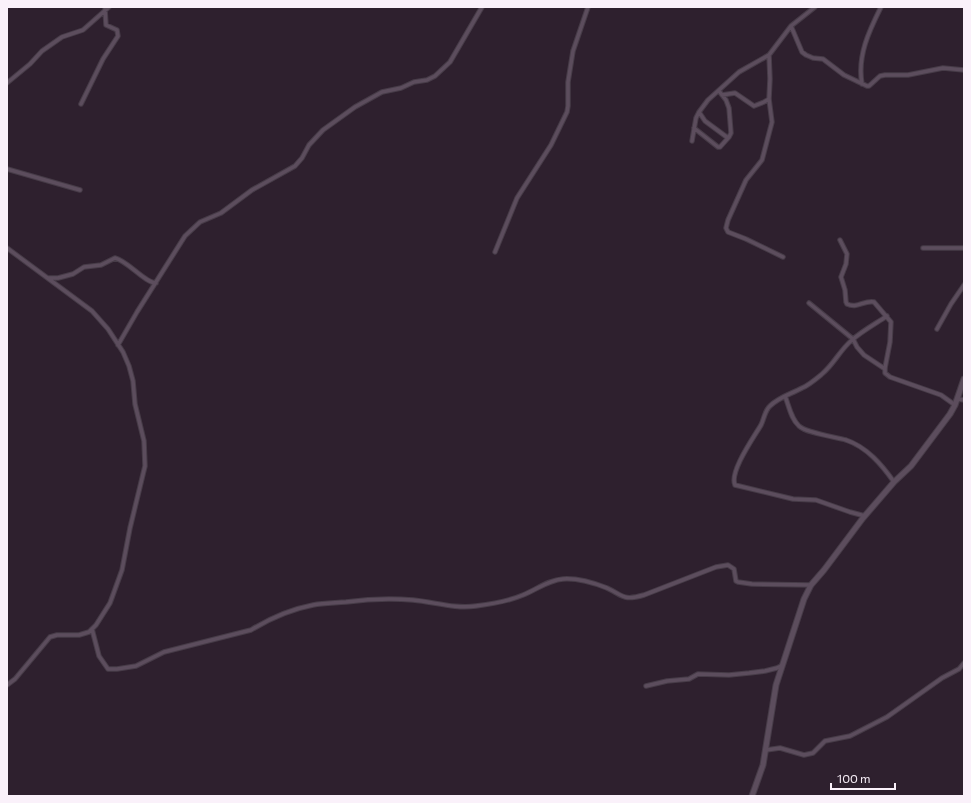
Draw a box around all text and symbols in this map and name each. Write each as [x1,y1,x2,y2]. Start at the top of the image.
scale bar [831,765,895,791]
text: 100 m [837,771,871,785]

